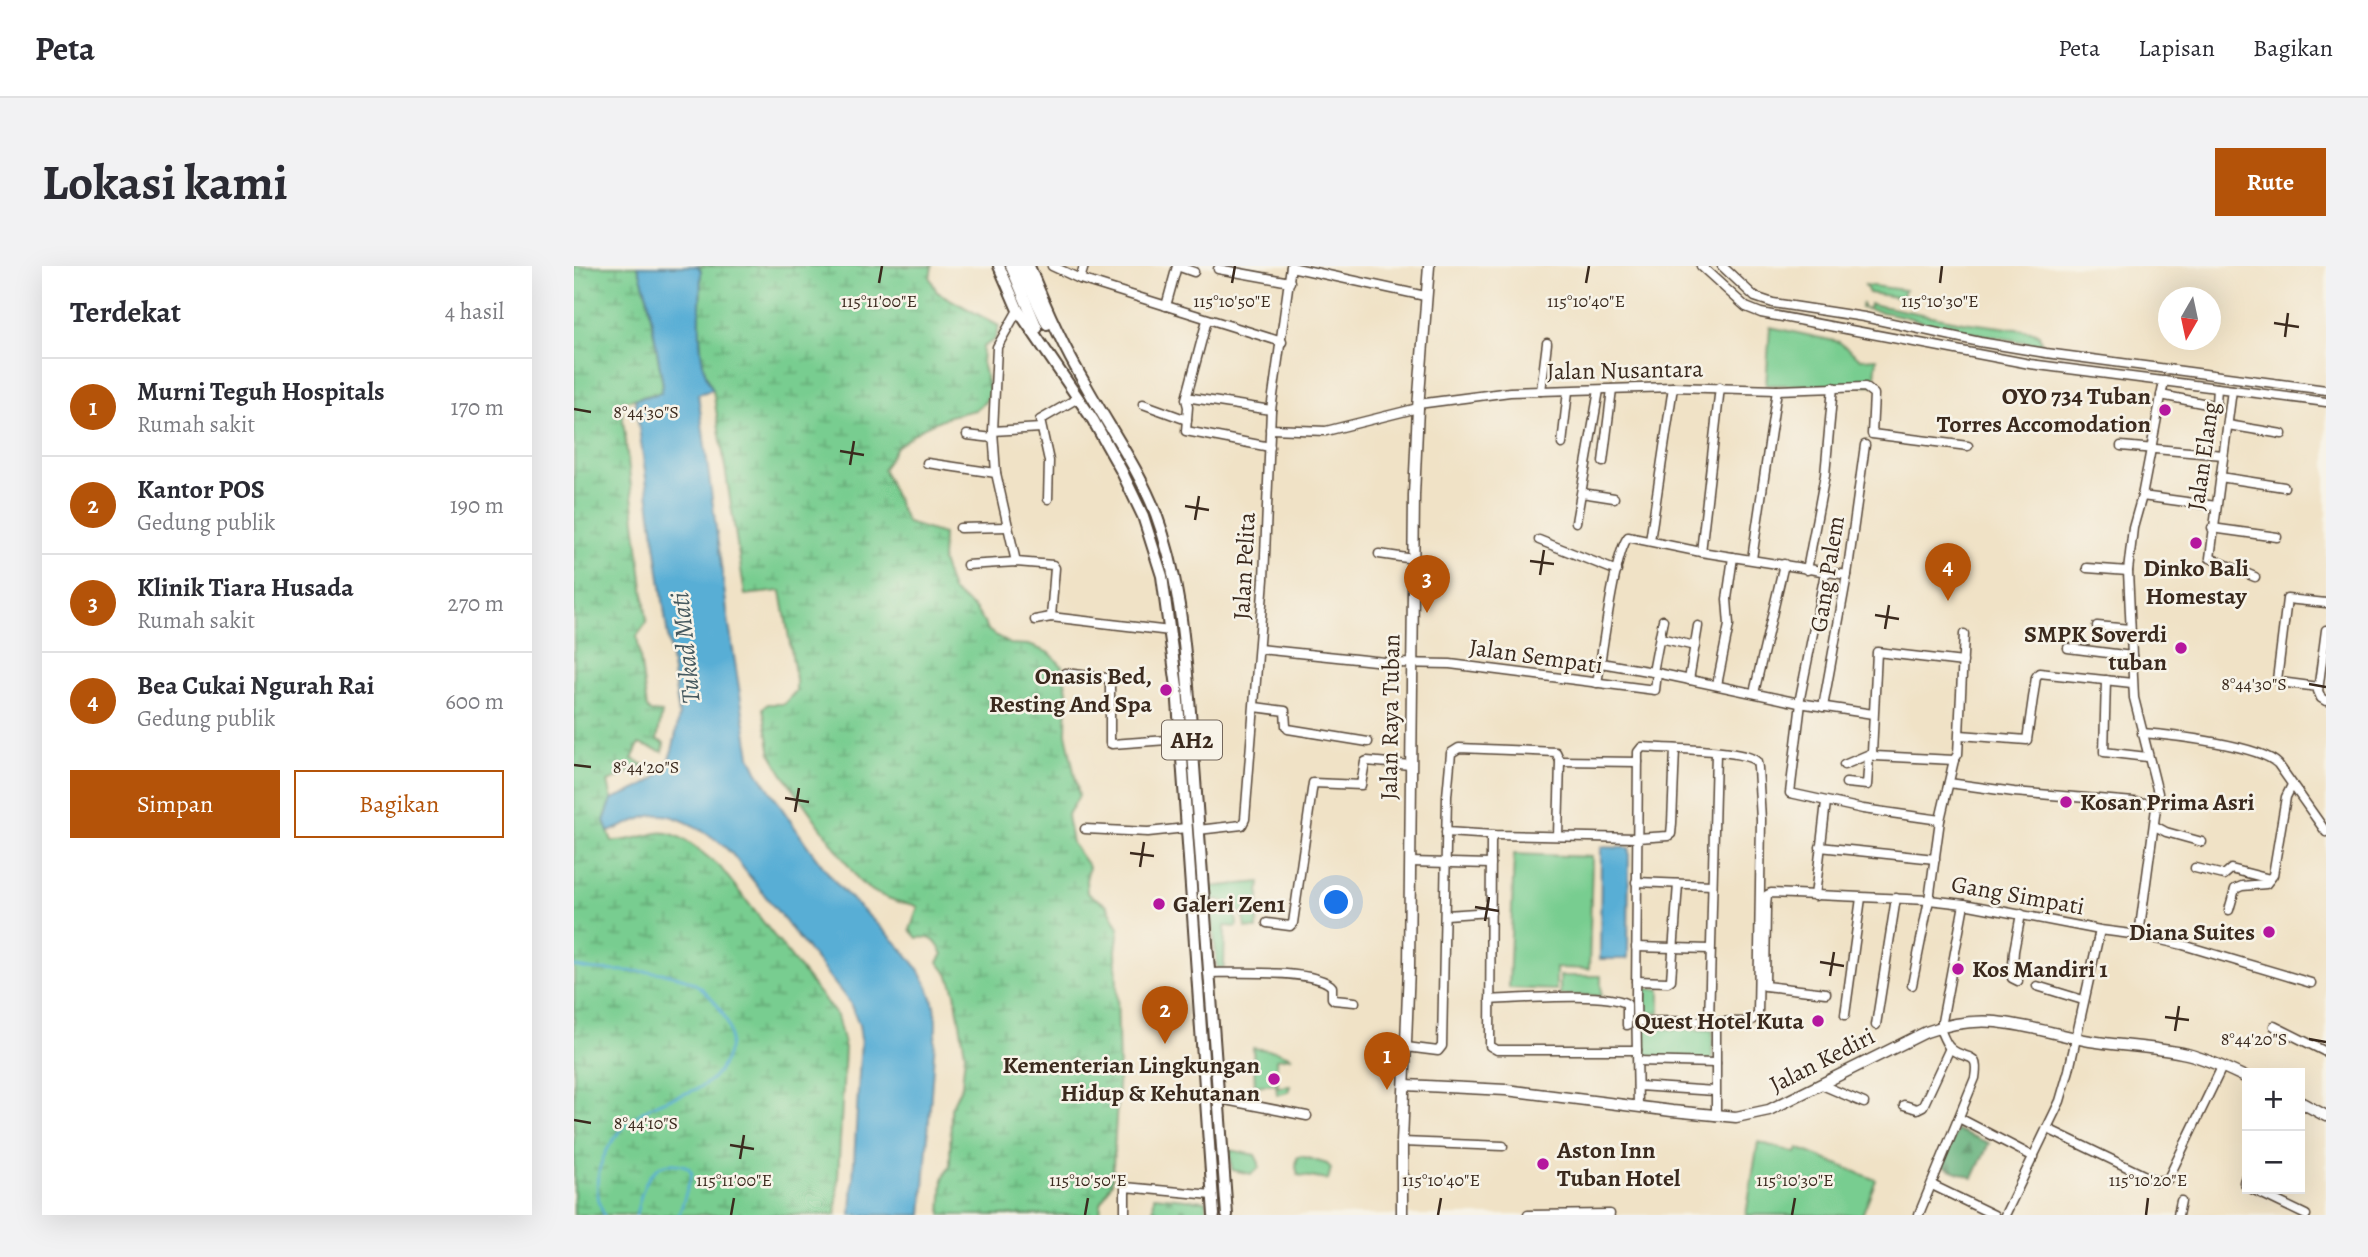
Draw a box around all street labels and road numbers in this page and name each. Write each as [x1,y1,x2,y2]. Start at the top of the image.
street label: Jalan Nusantara [1546,353,1704,387]
street label: Jalan Elang [2180,399,2226,513]
street label: Jalan Pelita [1225,510,1263,621]
street label: Gang Palem [1802,513,1852,634]
street label: Jalan Sempati [1467,631,1605,681]
street label: Jalan Raya Tuban [1373,634,1407,800]
road number: AH2 [1162,720,1222,760]
street label: Gang Simpati [1949,868,2087,922]
street label: Jalan Kediri [1764,1020,1880,1100]

